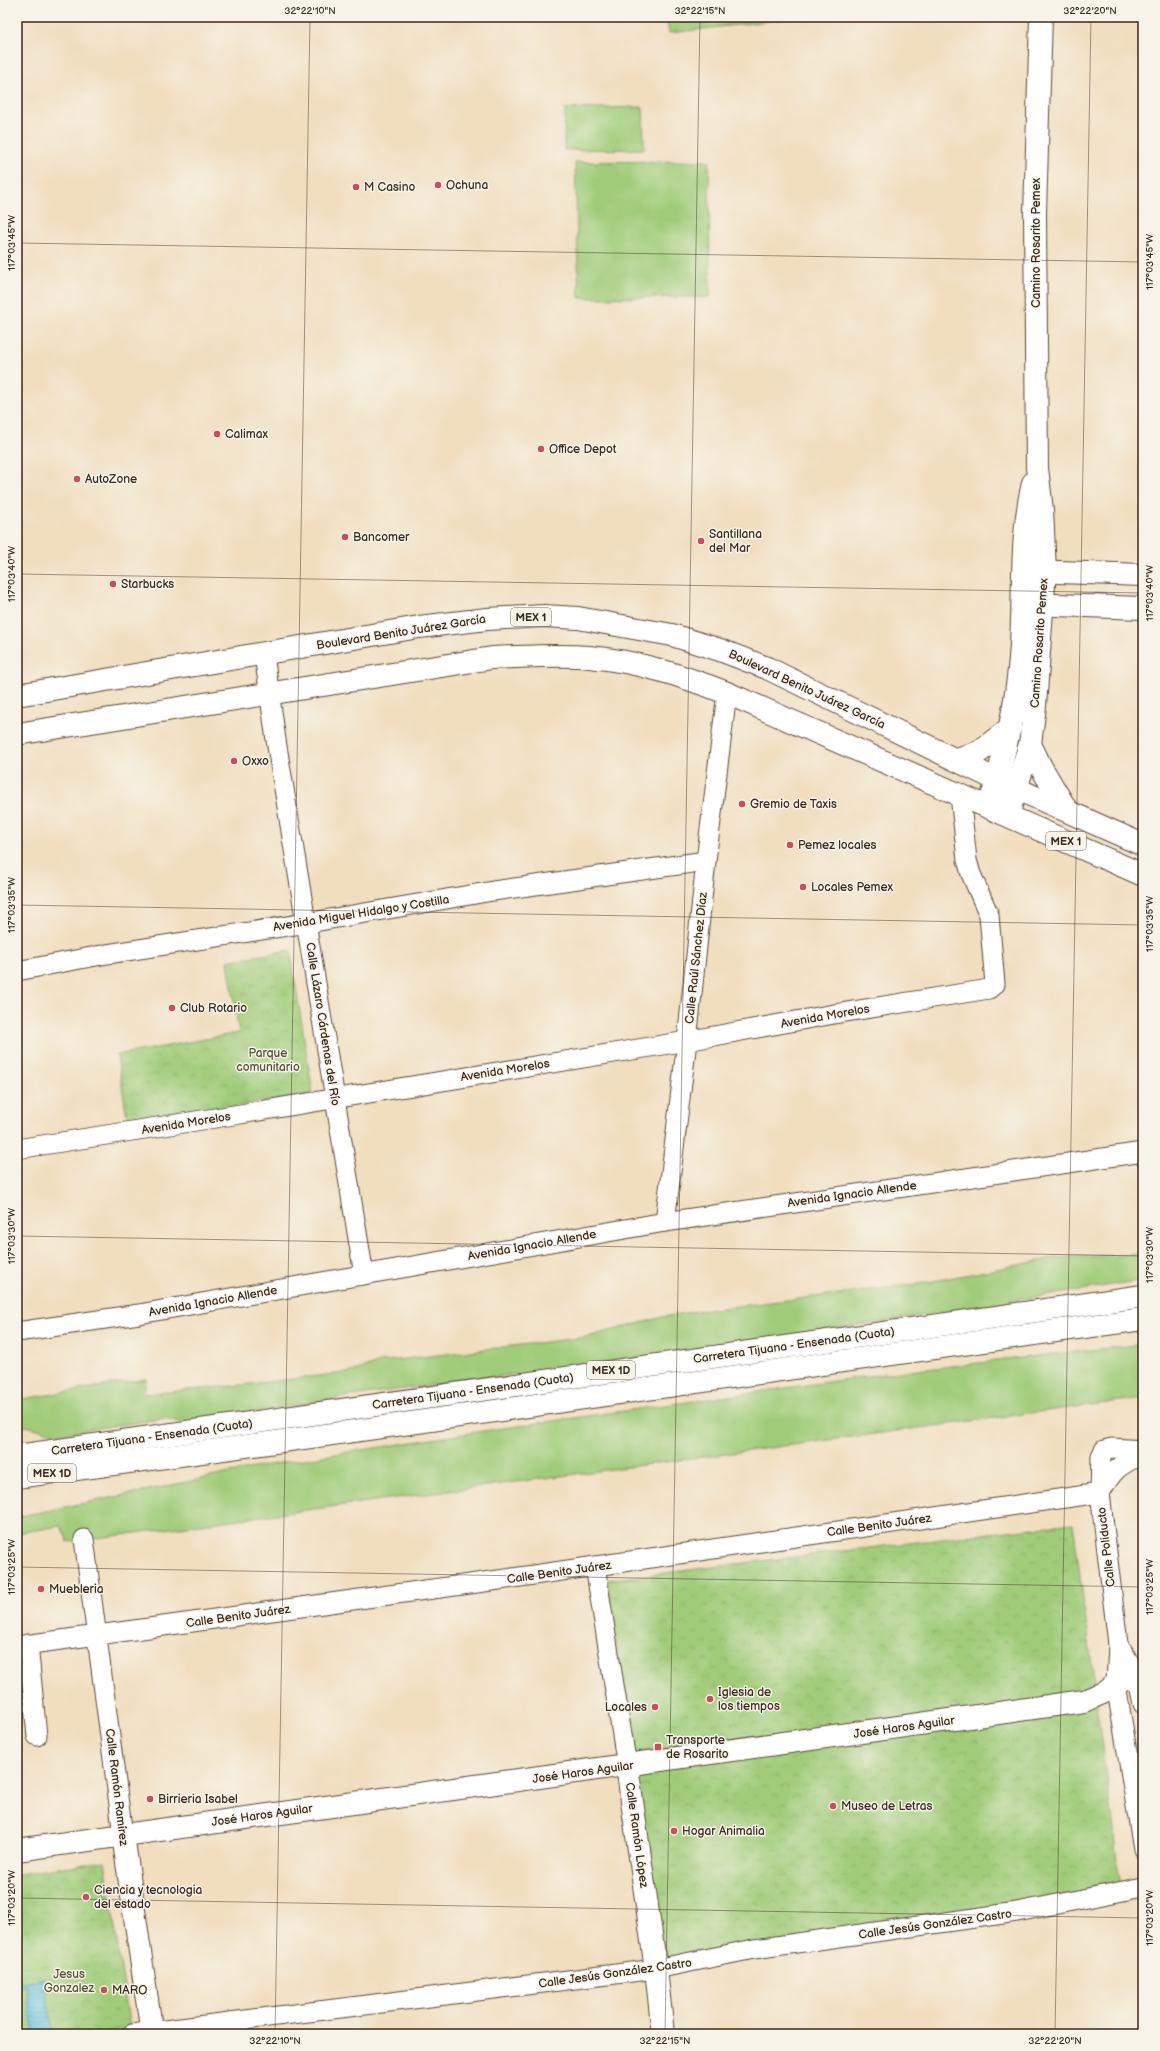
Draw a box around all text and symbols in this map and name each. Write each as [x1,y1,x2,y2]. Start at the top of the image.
text: 32°22'10"N [284,5,336,17]
text: 32°22'15"N [674,5,726,17]
text: 32°22'20"N [1063,5,1117,17]
place label: Ochuna [446,178,488,193]
street label: Camino Rosarito Pemex [1029,178,1044,308]
place label: M Casino [364,180,415,195]
marker: Ochuna [433,180,443,190]
marker: M Casino [351,182,361,192]
text: 117°03'45"W [6,215,18,271]
text: 117°03'45"W [1144,234,1156,290]
place label: Calimax [225,427,269,442]
marker: Calimax [212,429,222,439]
place label: Office Depot [549,442,617,457]
marker: Office Depot [536,444,546,454]
place label: AutoZone [85,472,137,487]
marker: AutoZone [72,474,82,484]
place label: Santillana del Mar [709,527,762,556]
place label: Bancomer [353,530,410,545]
marker: Bancomer [340,532,350,542]
marker: Santillana del Mar [696,536,706,546]
text: 117°03'40"W [6,546,18,602]
text: 117°03'40"W [1144,565,1156,621]
place label: Starbucks [121,577,174,592]
street label: Camino Rosarito Pemex [1027,577,1052,708]
marker: Starbucks [108,579,118,589]
road number: MEX 1 [511,608,551,626]
street label: Boulevard Benito Juárez García [315,612,487,653]
street label: Boulevard Benito Juárez García [726,646,888,733]
place label: Oxxo [242,754,269,769]
marker: Oxxo [229,756,239,766]
place label: Gremio de Taxis [750,797,837,812]
marker: Gremio de Taxis [737,799,747,809]
road number: MEX 1 [1046,832,1086,850]
place label: Pemez locales [798,838,876,853]
marker: Pemez locales [785,840,795,850]
text: 117°03'35"W [6,877,18,933]
place label: Locales Pemex [811,880,893,895]
marker: Locales Pemex [798,882,808,892]
street label: Calle Raúl Sánchez Díaz [682,891,711,1025]
street label: Avenida Miguel Hidalgo y Costilla [272,892,450,935]
text: 117°03'35"W [1144,896,1156,952]
street label: Calle Lázaro Cárdenas del Río [302,941,343,1107]
place label: Club Rotario [180,1001,247,1016]
street label: Avenida Morelos [779,1001,871,1032]
marker: Club Rotario [167,1003,177,1013]
park label: Parque comunitario [236,1046,300,1075]
street label: Avenida Morelos [459,1056,551,1085]
street label: Avenida Morelos [140,1109,232,1138]
street label: Avenida Ignacio Allende [787,1178,918,1211]
text: 117°03'30"W [6,1208,18,1264]
street label: Avenida Ignacio Allende [467,1227,597,1264]
text: 117°03'30"W [1144,1227,1156,1283]
street label: Avenida Ignacio Allende [148,1283,278,1320]
street label: Carretera Tijuana - Ensenada (Cuota) [692,1324,896,1367]
road number: MEX 1D [587,1361,635,1379]
street label: Carretera Tijuana - Ensenada (Cuota) [371,1370,575,1413]
street label: Carretera Tijuana - Ensenada (Cuota) [50,1416,254,1459]
road number: MEX 1D [28,1464,76,1482]
street label: Calle Poliducto [1094,1506,1119,1588]
street label: Calle Benito Juárez [826,1511,932,1540]
text: 117°03'25"W [6,1539,18,1595]
street label: Calle Benito Juárez [506,1558,612,1587]
text: 117°03'25"W [1144,1559,1156,1615]
place label: Muebleria [49,1582,104,1597]
marker: Muebleria [36,1584,46,1594]
street label: Calle Benito Juárez [185,1602,291,1631]
place label: Iglesia de los tiempos [718,1685,780,1714]
marker: Iglesia de los tiempos [705,1694,715,1704]
place label: Locales [605,1700,647,1715]
marker: Locales [650,1702,660,1712]
street label: José Haros Aguilar [852,1713,956,1742]
street label: Calle Ramón Ramírez [102,1728,131,1847]
place label: Transporte de Rosarito [666,1733,729,1762]
marker: Transporte de Rosarito [653,1742,663,1752]
street label: José Haros Aguilar [531,1758,635,1787]
street label: Calle Ramón López [622,1781,651,1889]
place label: Birrieria Isabel [158,1792,238,1807]
marker: Birrieria Isabel [145,1794,155,1804]
place label: Museo de Letras [841,1799,933,1814]
street label: José Haros Aguilar [210,1801,314,1830]
marker: Museo de Letras [828,1801,838,1811]
place label: Hogar Animalia [682,1824,765,1839]
marker: Hogar Animalia [669,1826,679,1836]
text: 117°03'20"W [6,1870,18,1926]
place label: Ciencia y tecnologia del estado [94,1883,202,1912]
text: 117°03'20"W [1144,1890,1156,1946]
marker: Ciencia y tecnologia del estado [81,1892,91,1902]
street label: Calle Jesús González Castro [857,1906,1013,1943]
street label: Calle Jesús González Castro [537,1955,693,1992]
park label: Jesus Gonzalez [44,1967,94,1996]
place label: MARO [112,1983,147,1998]
marker: MARO [99,1985,109,1995]
text: 32°22'10"N [249,2035,301,2047]
text: 32°22'15"N [639,2035,691,2047]
text: 32°22'20"N [1028,2035,1082,2047]

